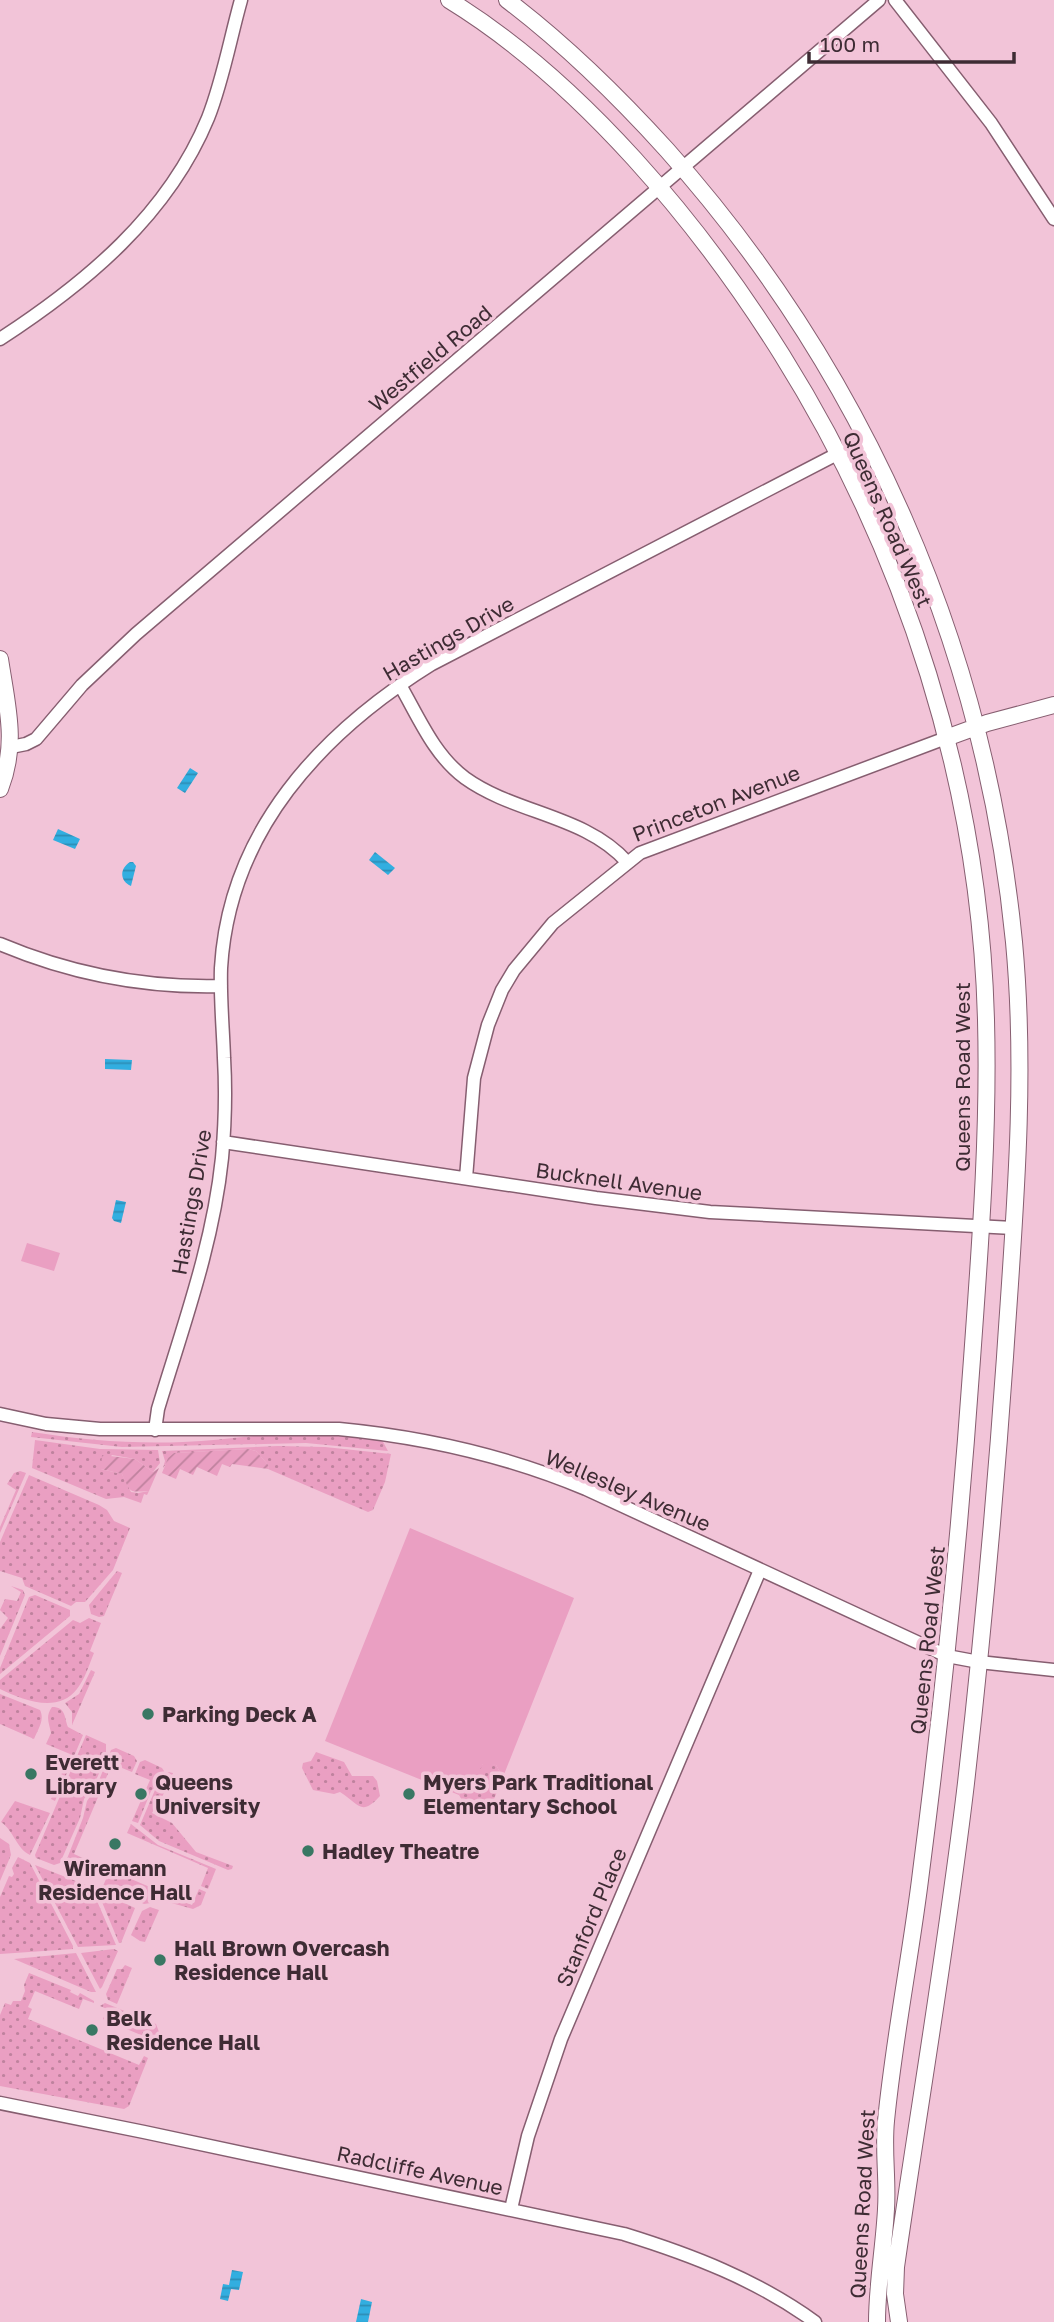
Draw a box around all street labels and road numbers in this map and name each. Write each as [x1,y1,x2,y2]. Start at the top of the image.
street label: Westfield Road [363,299,497,417]
street label: Queens Road West [838,427,938,611]
street label: Hastings Drive [378,590,518,686]
street label: Princeton Avenue [629,759,803,847]
street label: Queens Road West [949,982,975,1172]
street label: Hastings Drive [165,1127,217,1277]
street label: Bucknell Avenue [534,1156,704,1206]
street label: Wellesley Avenue [541,1443,715,1537]
street label: Queens Road West [904,1544,950,1736]
street label: Stanford Place [550,1844,632,1990]
street label: Queens Road West [844,2109,880,2299]
street label: Radcliffe Avenue [334,2140,506,2200]

